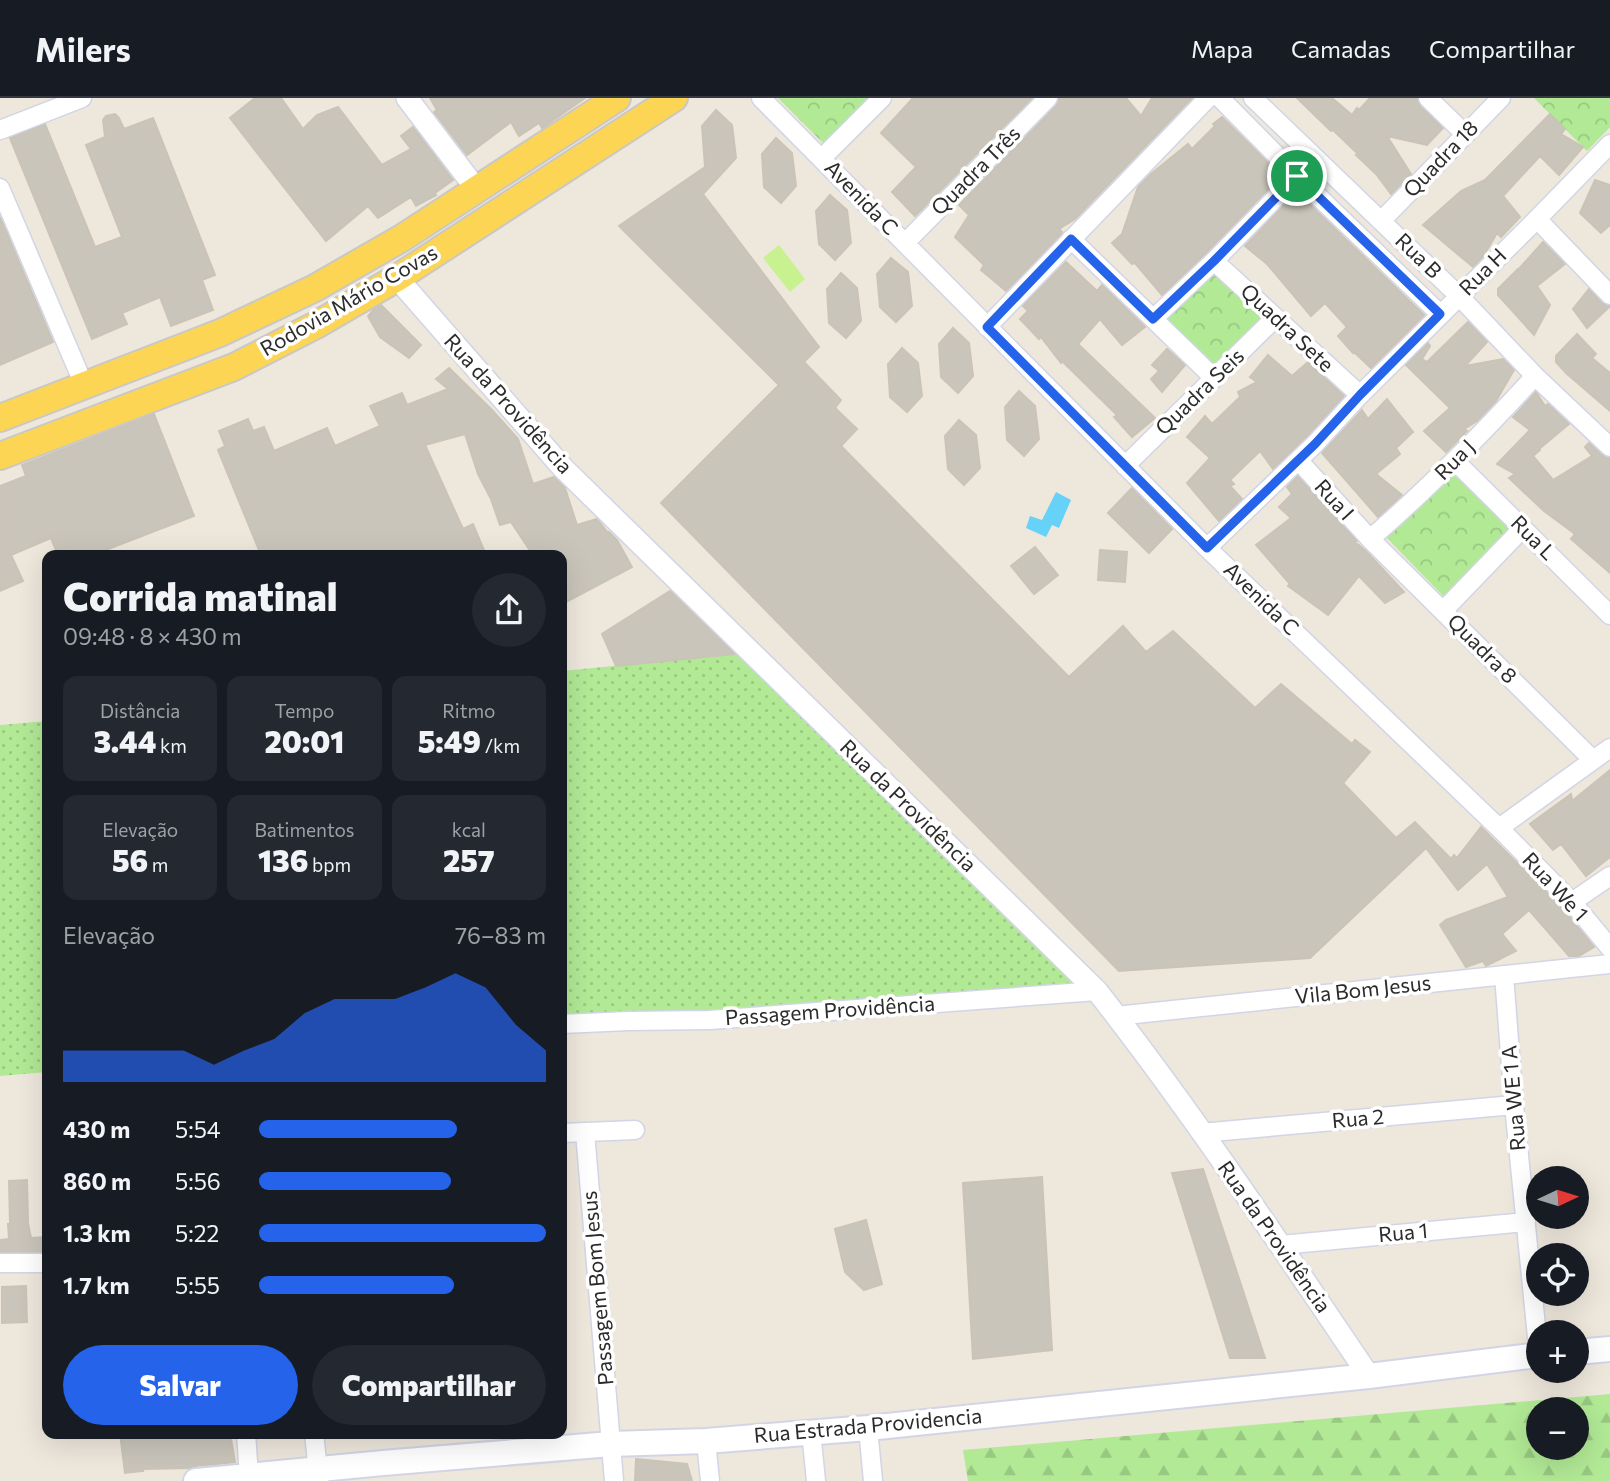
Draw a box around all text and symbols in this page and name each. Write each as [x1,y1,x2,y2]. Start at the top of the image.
text: Milers [35,28,131,69]
text: Mapa [1191,34,1253,63]
text: Camadas [1291,34,1391,63]
text: Compartilhar [1429,34,1575,63]
street label: Quadra 18 [1397,114,1483,201]
street label: Quadra Três [925,120,1025,220]
pin [1267,146,1327,206]
street label: Avenida C [820,154,904,239]
icon: arrive [1278,157,1316,195]
street label: Rua B [1391,227,1447,283]
street label: Rodovia Mário Covas [255,239,441,361]
street label: Rua H [1453,242,1511,300]
street label: Quadra Sete [1236,278,1340,376]
street label: Rua da Providência [440,328,578,478]
street label: Quadra Seis [1149,342,1248,439]
street label: Rua J [1429,434,1479,484]
street label: Rua I [1310,473,1360,525]
street label: Rua L [1507,509,1562,564]
street label: Avenida C [1220,556,1305,640]
text: Corrida matinal [63,572,338,619]
button: share [472,573,546,647]
street label: Quadra 8 [1443,608,1523,688]
text: 09:48 · 8 × 430 m [63,622,242,650]
text: Distância [100,699,180,722]
text: Tempo [275,699,334,722]
text: Ritmo [442,699,495,722]
text: 3.44 [93,722,156,759]
text: 20:01 [265,722,344,759]
text: 5:49 [418,722,481,759]
text: km [156,734,187,757]
text: /km [481,734,520,757]
street label: Rua da Providência [836,734,982,876]
text: Elevação [102,818,178,841]
text: Batimentos [255,818,354,841]
text: kcal [452,818,486,841]
text: 56 [112,841,148,878]
text: 136 [258,841,308,878]
text: 257 [443,841,495,878]
street label: Rua We 1 [1518,846,1594,925]
text: m [148,853,168,876]
text: bpm [308,853,351,876]
text: Elevação [63,921,155,949]
text: 76–83 m [455,921,546,949]
street label: Vila Bom Jesus [1294,969,1432,1008]
street label: Passagem Providência [724,990,936,1029]
street label: Rua WE 1 A [1495,1044,1530,1152]
street label: Rua 2 [1331,1103,1385,1132]
text: 430 m [63,1115,130,1143]
text: 5:54 [175,1115,221,1143]
street label: Rua da Providência [1214,1156,1337,1317]
north arrow [1526,1166,1589,1228]
map controls [1526,1166,1589,1460]
text: 860 m [63,1167,131,1195]
text: 5:56 [175,1167,221,1195]
street label: Passagem Bom Jesus [576,1190,617,1386]
street label: Rua 1 [1377,1217,1429,1246]
text: 1.3 km [63,1219,131,1247]
text: 5:22 [175,1219,219,1247]
button: locate [1526,1243,1589,1306]
text: 1.7 km [63,1271,130,1299]
text: 5:55 [175,1271,220,1299]
button: + [1526,1320,1589,1383]
button: Salvar [63,1345,298,1425]
button: Compartilhar [312,1345,546,1425]
button: − [1526,1397,1589,1460]
street label: Rua Estrada Providencia [753,1402,983,1447]

